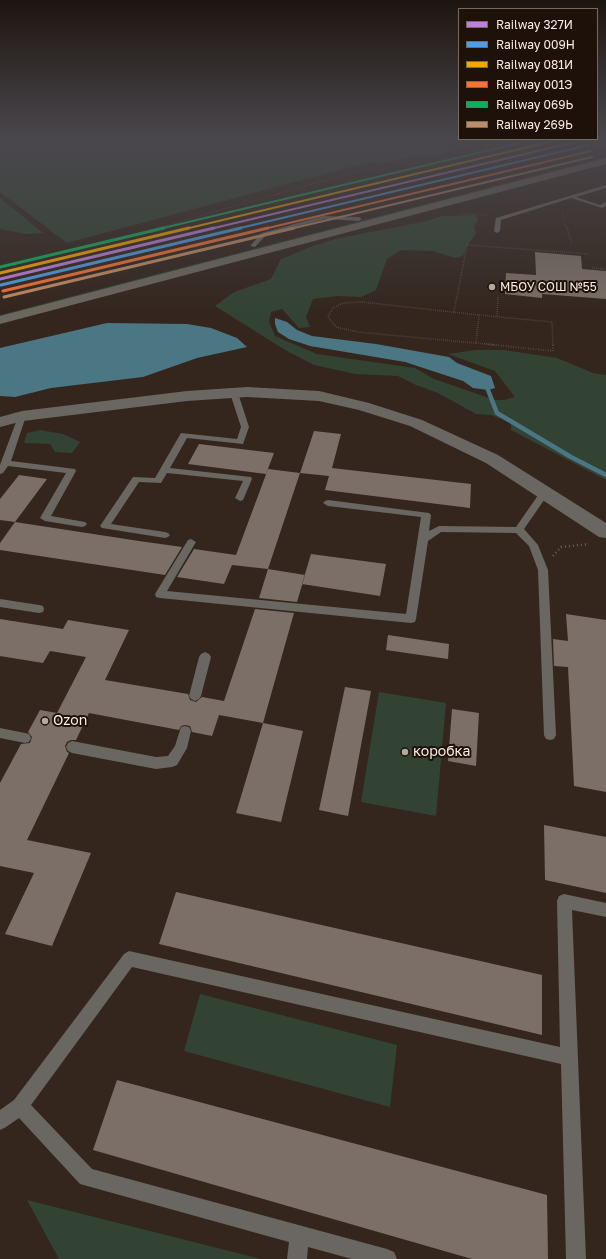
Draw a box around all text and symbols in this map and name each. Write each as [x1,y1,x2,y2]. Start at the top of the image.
legend [458,8,598,140]
text: Railway 327И [496,17,573,32]
text: Railway 009Н [496,37,575,52]
text: Railway 081И [496,57,573,72]
text: Railway 001Э [496,77,572,92]
text: Railway 069Ь [496,97,573,112]
text: Railway 269Ь [496,117,573,132]
place label: МБОУ СОШ №55 [500,280,597,294]
marker: МБОУ СОШ №55 [487,282,497,292]
place label: Ozon [53,713,87,729]
marker: Ozon [40,716,50,726]
place label: коробка [413,744,470,760]
marker: коробка [400,747,410,757]

